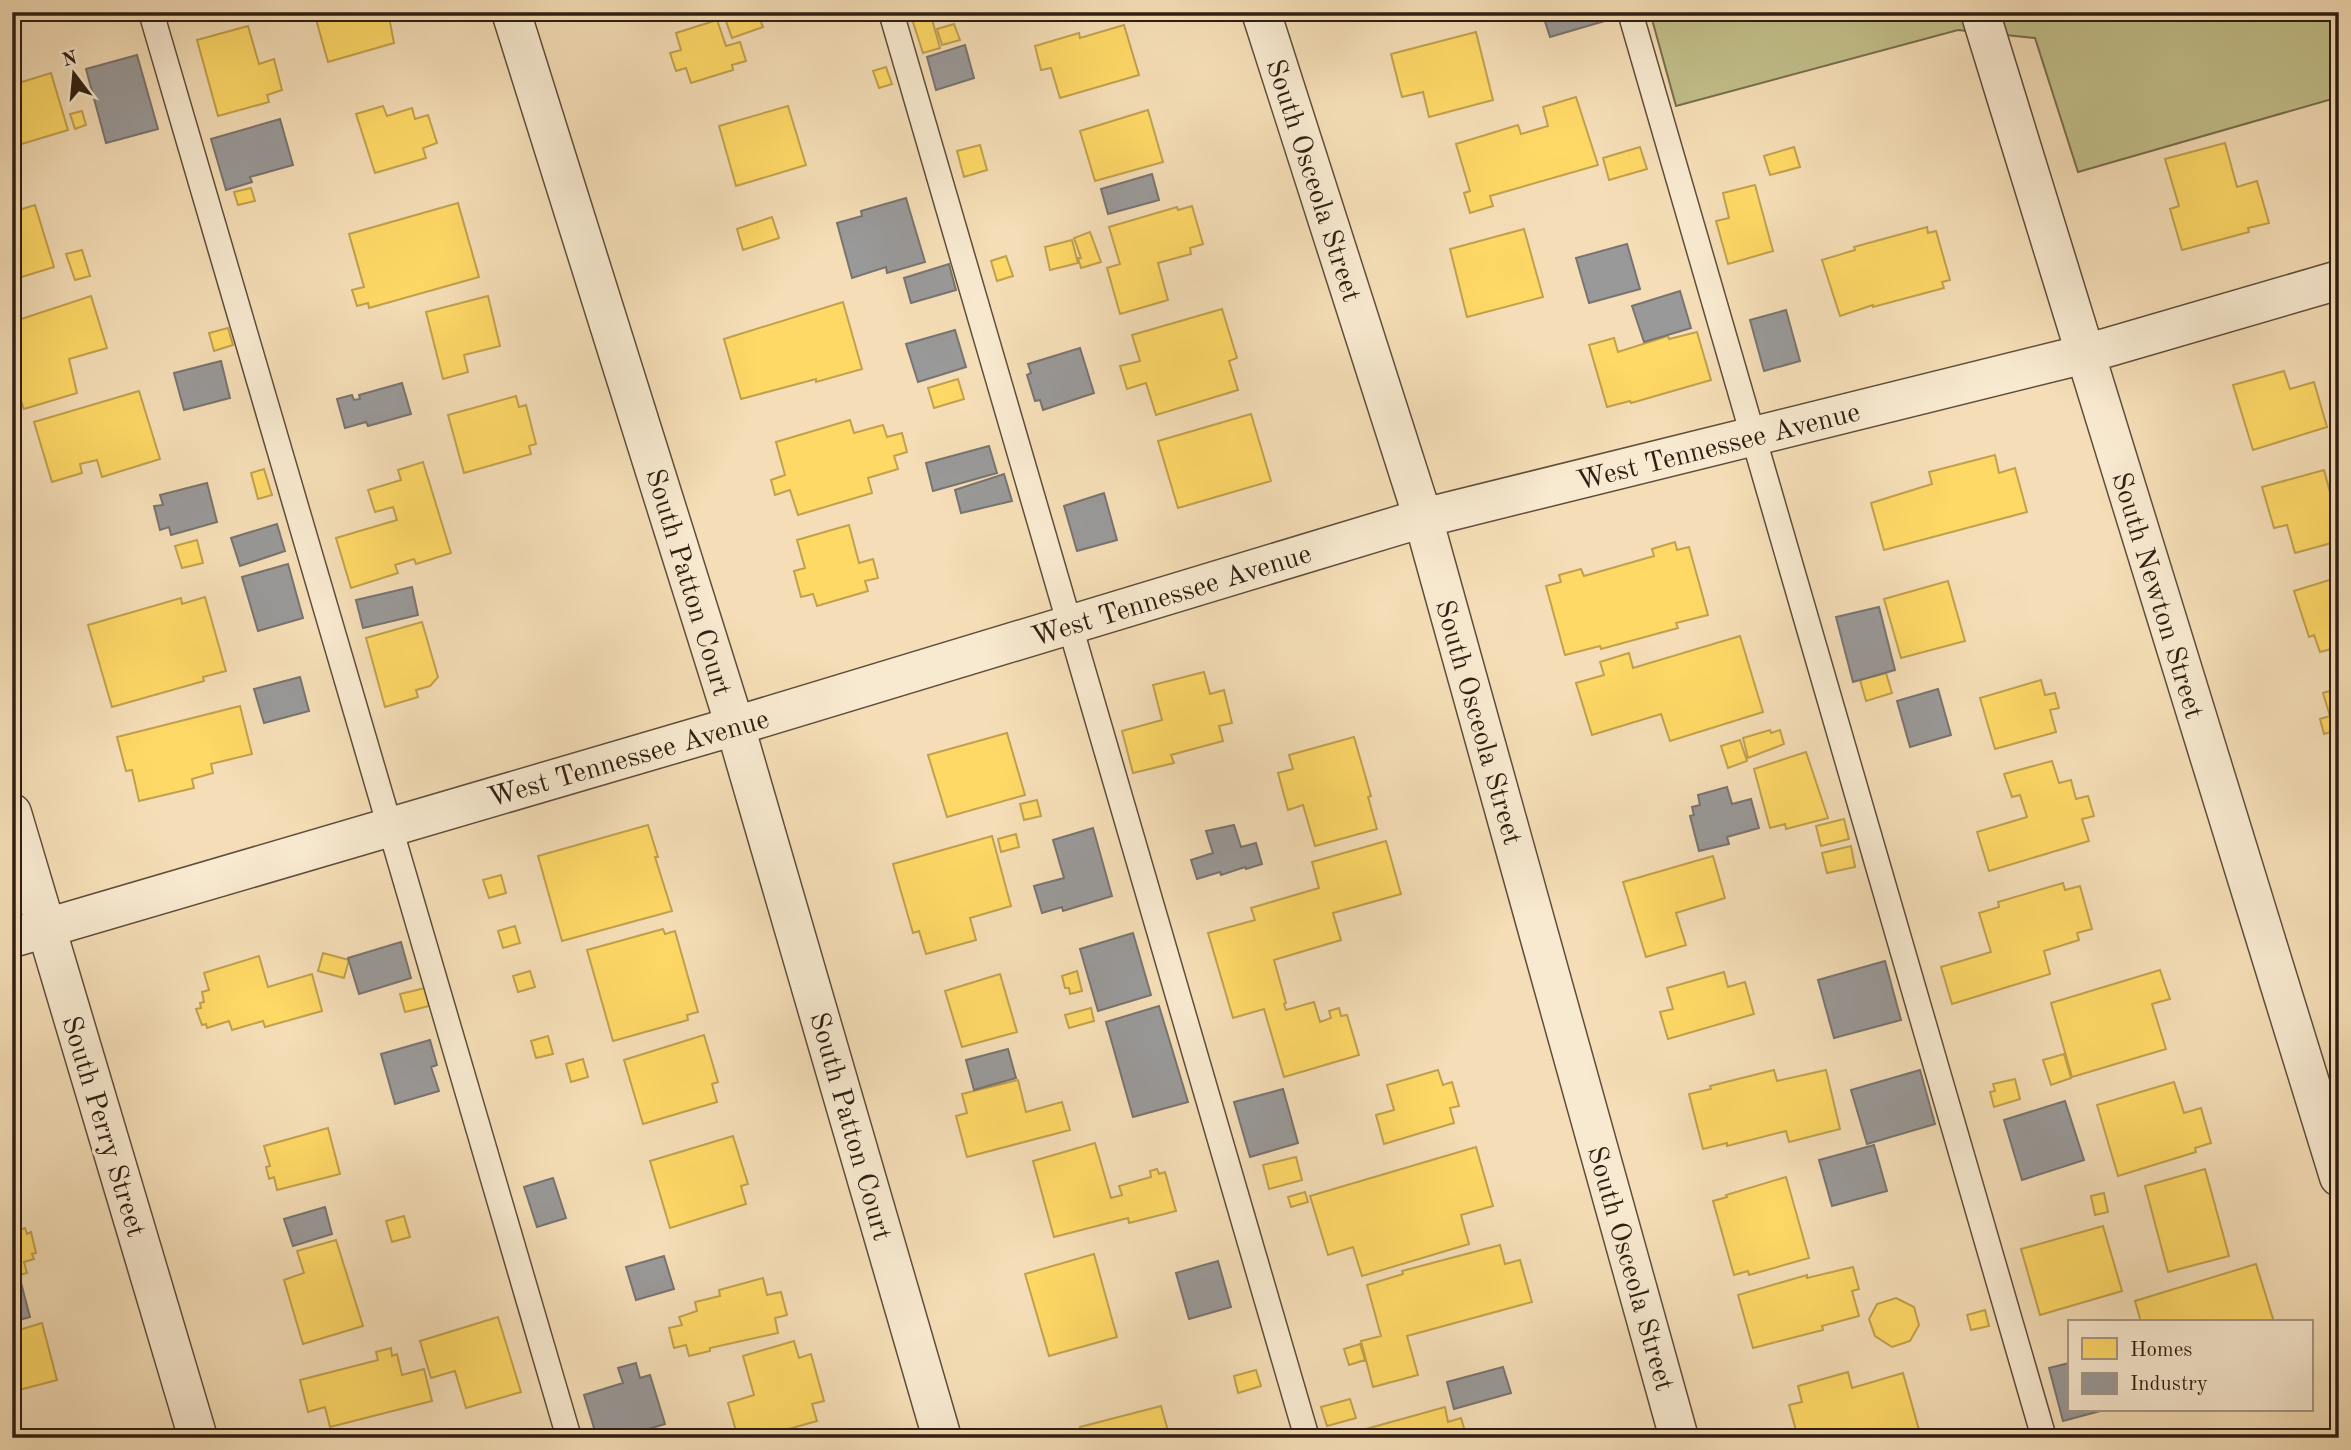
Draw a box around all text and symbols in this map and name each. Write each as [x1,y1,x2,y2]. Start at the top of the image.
north arrow [38,38,108,108]
text: N [60,49,80,71]
street label: South Osceola Street [1260,56,1365,306]
street label: West Tennessee Avenue [1574,399,1863,497]
street label: South Patton Court [639,466,735,700]
street label: South Newton Street [2105,469,2207,722]
street label: West Tennessee Avenue [1029,541,1315,653]
street label: South Osceola Street [1429,597,1525,848]
street label: West Tennessee Avenue [485,706,772,813]
street label: South Patton Court [803,1010,895,1244]
street label: South Perry Street [55,1013,149,1241]
street label: South Osceola Street [1581,1143,1677,1394]
legend [2068,1320,2312,1412]
text: Homes [2130,1340,2192,1361]
text: Industry [2130,1374,2208,1395]

